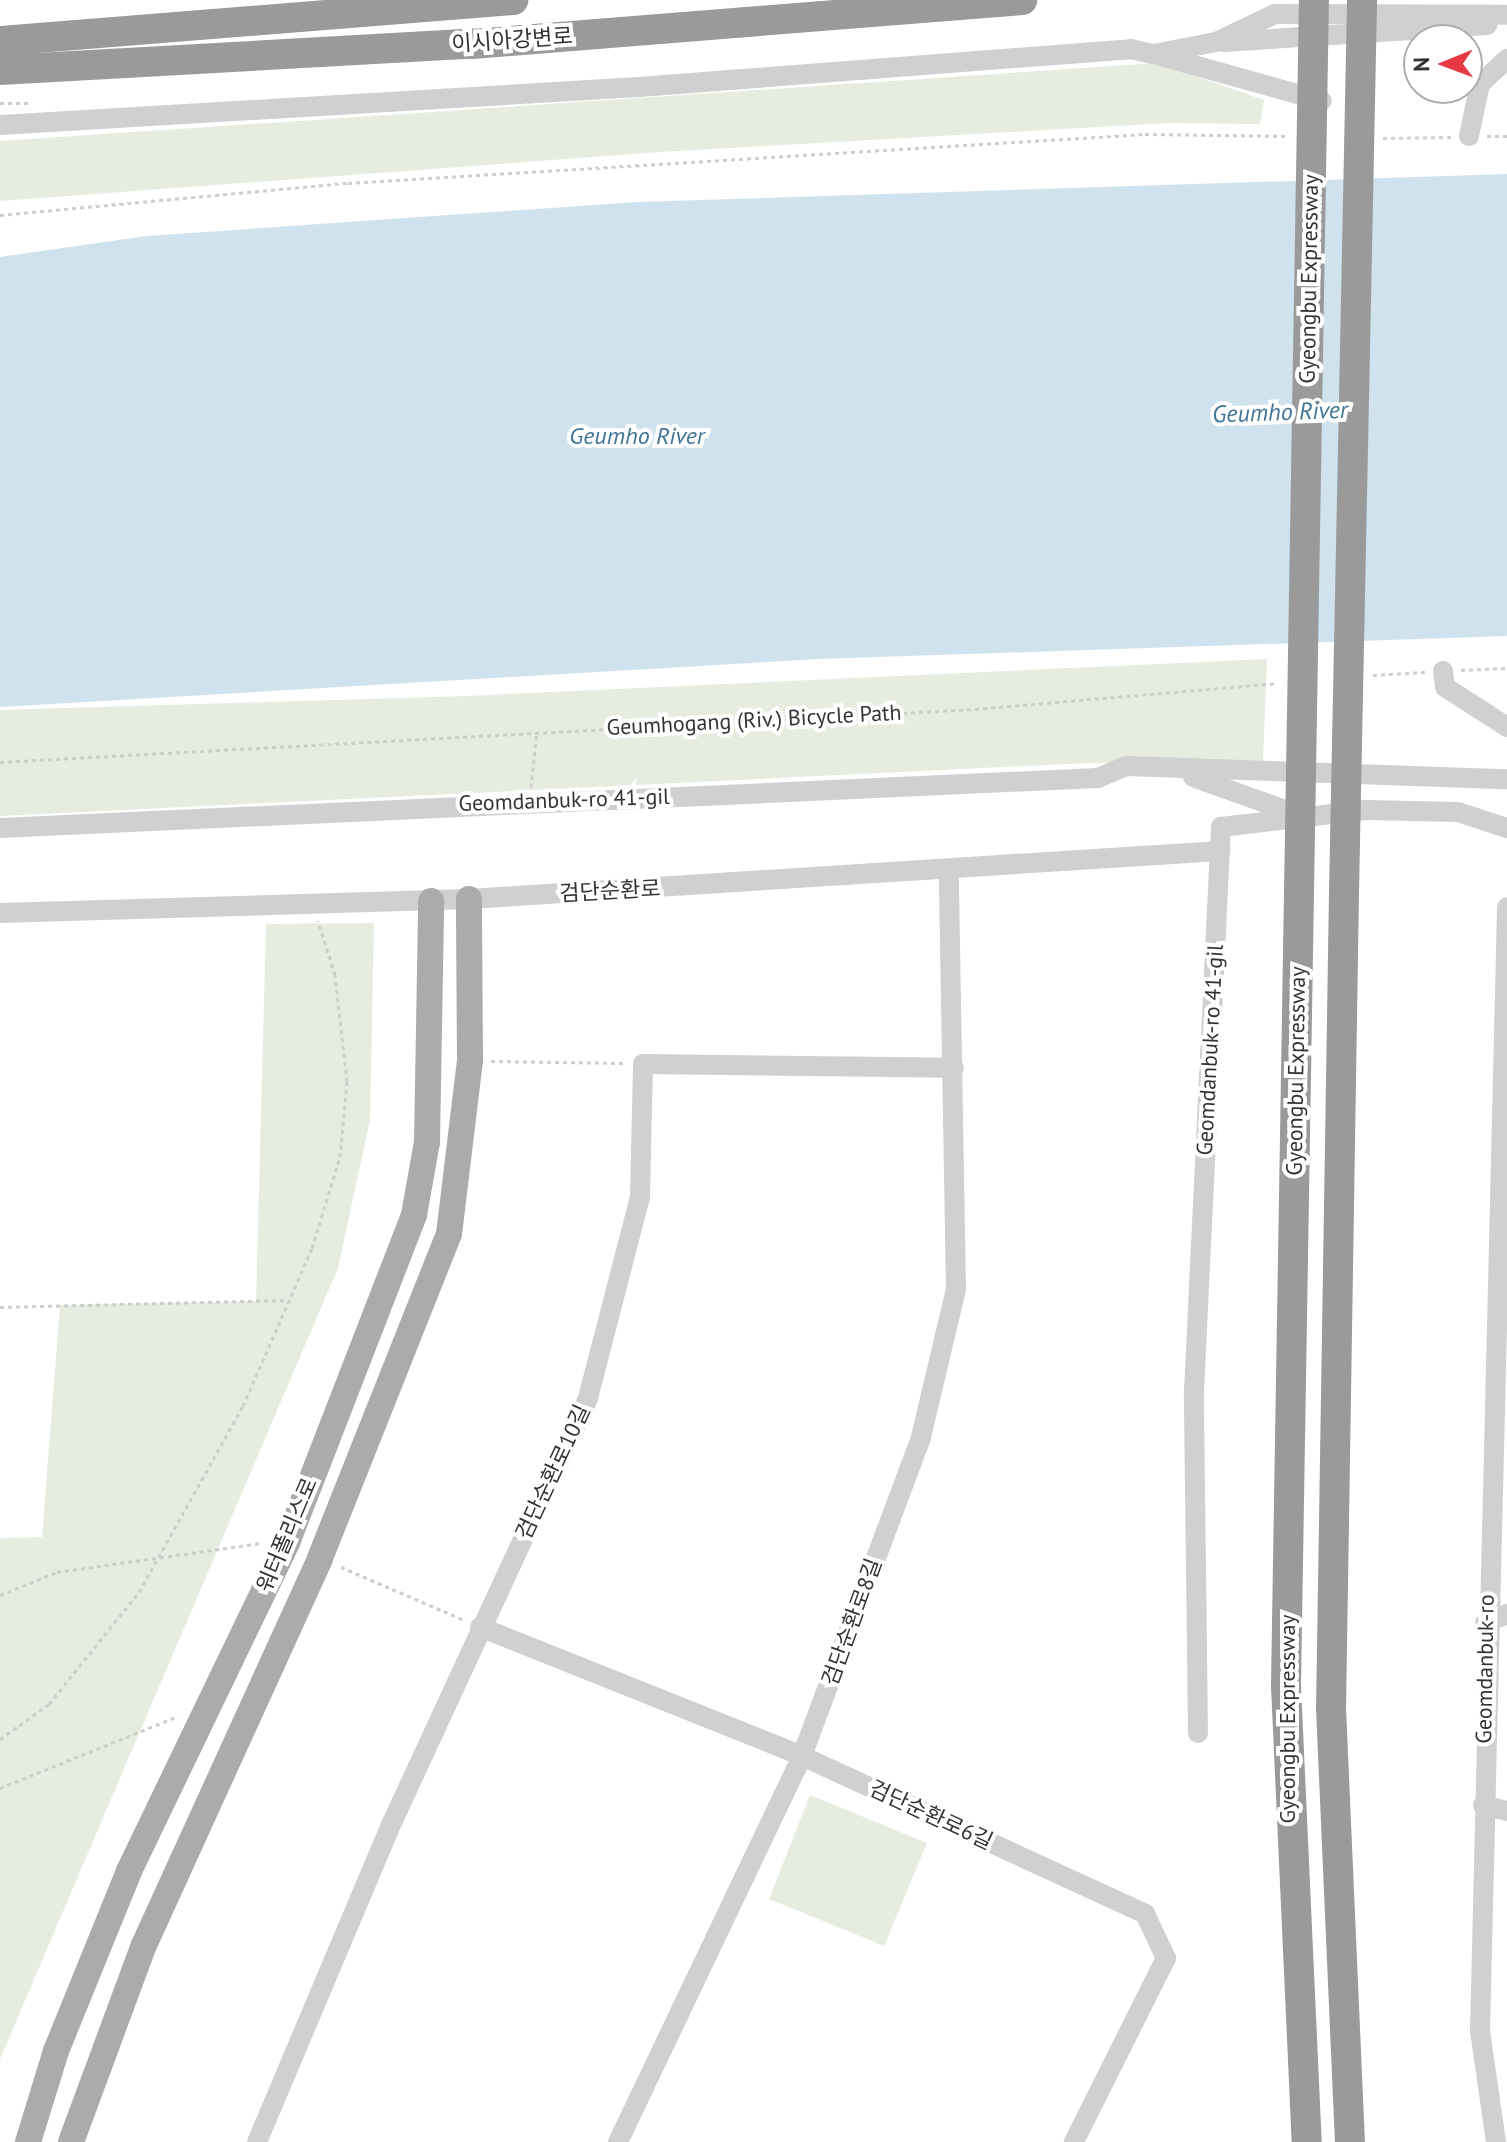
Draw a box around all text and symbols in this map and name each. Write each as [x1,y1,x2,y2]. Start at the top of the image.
street label: 이시아강변로 [451,23,573,57]
north arrow [1403,24,1483,104]
text: N [1407,57,1435,72]
street label: Gyeongbu Expressway [1294,174,1324,384]
water label: Geumho River [1212,395,1348,429]
water label: Geumho River [569,422,705,450]
street label: Geumhogang (Riv.) Bicycle Path [606,699,902,741]
street label: Geomdanbuk-ro 41-gil [458,783,670,817]
street label: 검단순환로 [559,875,661,907]
street label: Geomdanbuk-ro 41-gil [1191,944,1229,1156]
street label: Gyeongbu Expressway [1281,966,1311,1176]
street label: 검단순환로10길 [510,1401,596,1543]
street label: 워터폴리스로 [251,1474,323,1596]
street label: 검단순환로8길 [817,1555,887,1689]
street label: Geomdanbuk-ro [1470,1594,1500,1744]
street label: Gyeongbu Expressway [1275,1614,1301,1824]
street label: 검단순환로6길 [865,1775,997,1855]

